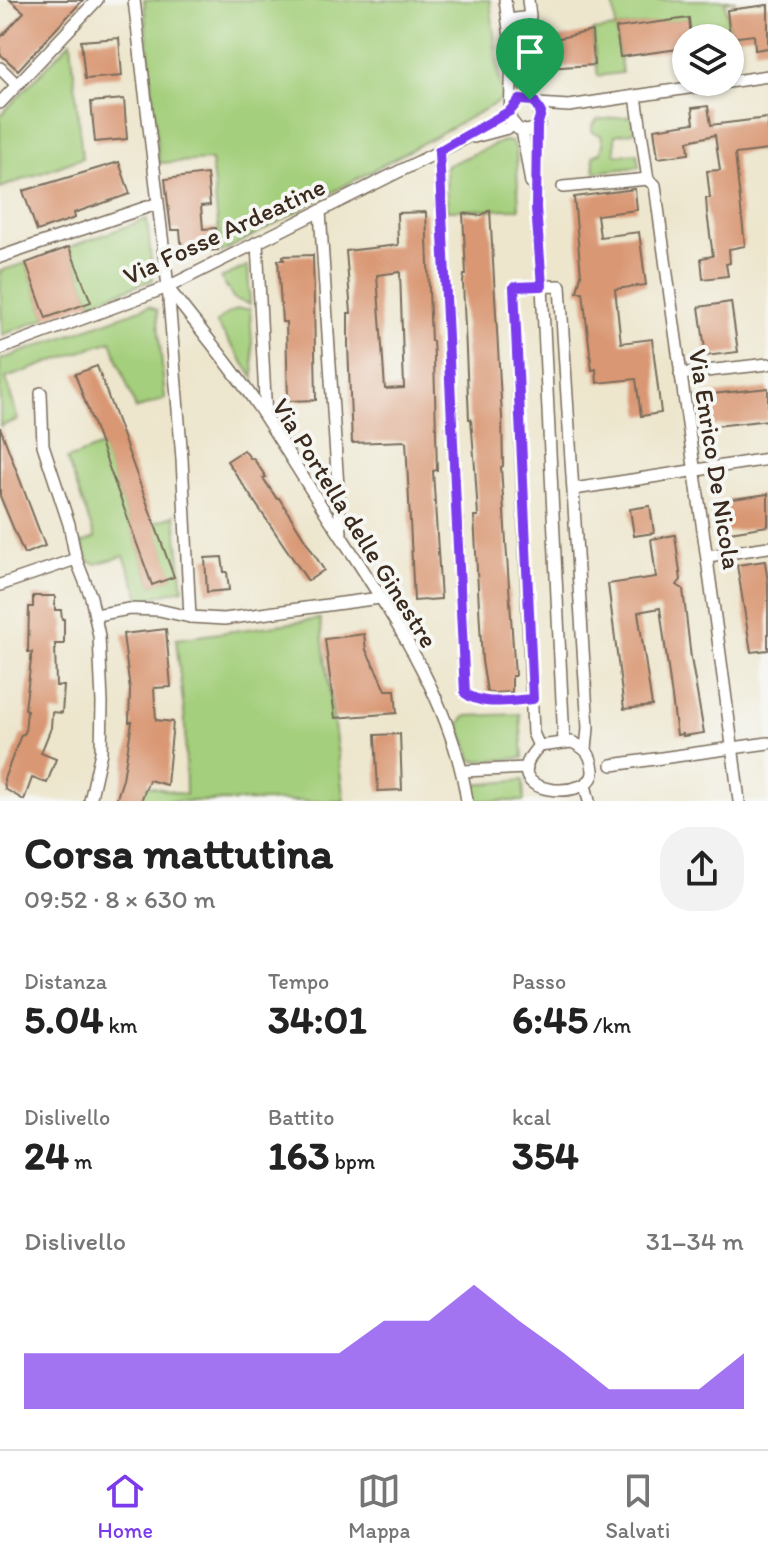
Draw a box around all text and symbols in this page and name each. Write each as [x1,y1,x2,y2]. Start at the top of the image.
pin [496,18,564,100]
map controls [672,24,744,96]
button: layers [672,24,744,96]
icon: arrive [508,30,552,74]
street label: Via Fosse Ardeatine [118,170,330,292]
street label: Via Enrico De Nicola [682,347,748,572]
street label: Via Portella delle Ginestre [265,392,445,654]
text: Corsa mattutina [24,826,333,879]
button: share [660,827,744,911]
text: 09:52 · 8 × 630 m [24,883,216,915]
text: Distanza [24,968,107,995]
text: Tempo [268,968,329,995]
text: Passo [512,968,566,995]
text: 5.04 [24,995,104,1043]
text: 34:01 [268,995,367,1043]
text: 6:45 [512,995,588,1043]
text: km [104,1012,138,1039]
text: /km [588,1012,631,1039]
text: Dislivello [24,1104,110,1131]
text: Battito [268,1104,334,1131]
text: kcal [512,1104,551,1131]
text: 24 [24,1131,69,1179]
text: 163 [268,1131,330,1179]
text: 354 [512,1131,579,1179]
text: m [69,1148,93,1175]
text: bpm [330,1148,375,1175]
text: Dislivello [24,1225,126,1257]
text: 31–34 m [646,1225,744,1257]
tab: Home [98,1469,153,1544]
tab: Mappa [348,1469,410,1544]
tab: Salvati [605,1469,670,1544]

